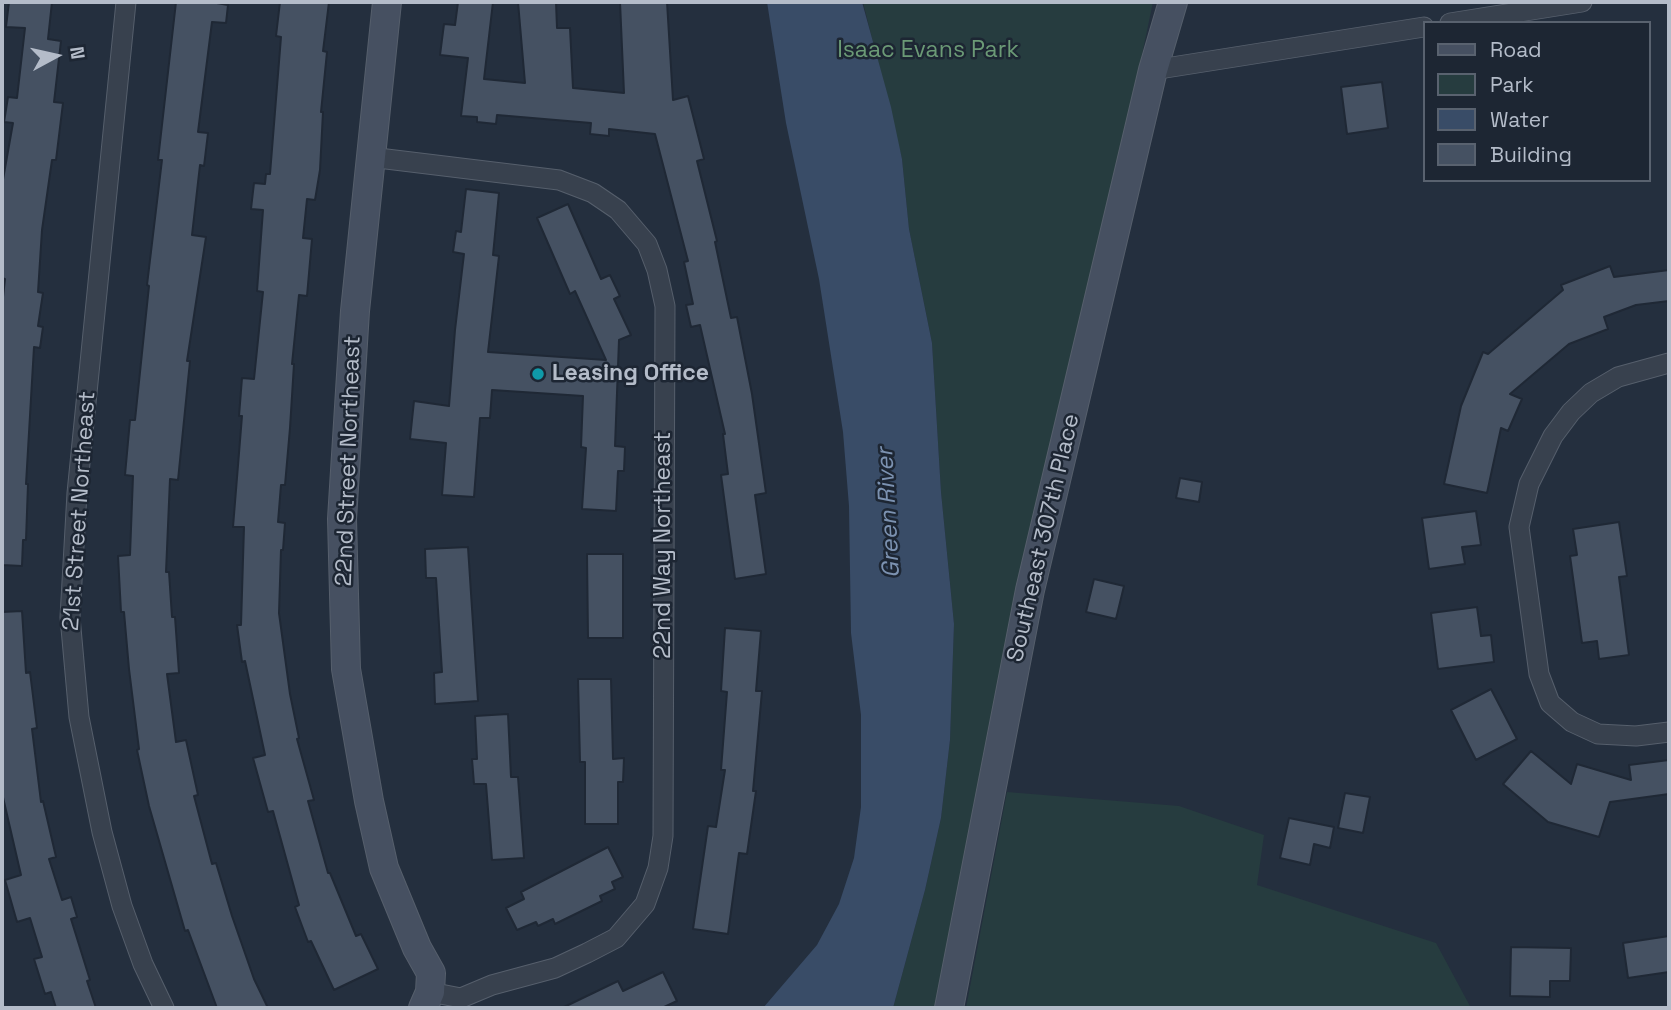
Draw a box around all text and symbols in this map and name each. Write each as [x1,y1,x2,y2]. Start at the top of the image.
north arrow [21,21,91,91]
legend [1422,21,1650,182]
text: Road [1490,36,1542,63]
park label: Isaac Evans Park [837,37,1019,65]
text: N [64,45,91,61]
text: Park [1490,71,1534,98]
text: Water [1490,106,1549,133]
text: Building [1490,141,1572,168]
street label: 22nd Street Northeast [331,335,367,587]
place label: Leasing Office [552,360,709,388]
marker: Leasing Office [530,366,546,382]
street label: 21st Street Northeast [58,390,102,632]
street label: Southeast 307th Place [1002,411,1086,665]
street label: 22nd Way Northeast [650,431,678,659]
water label: Green River [871,447,907,579]

